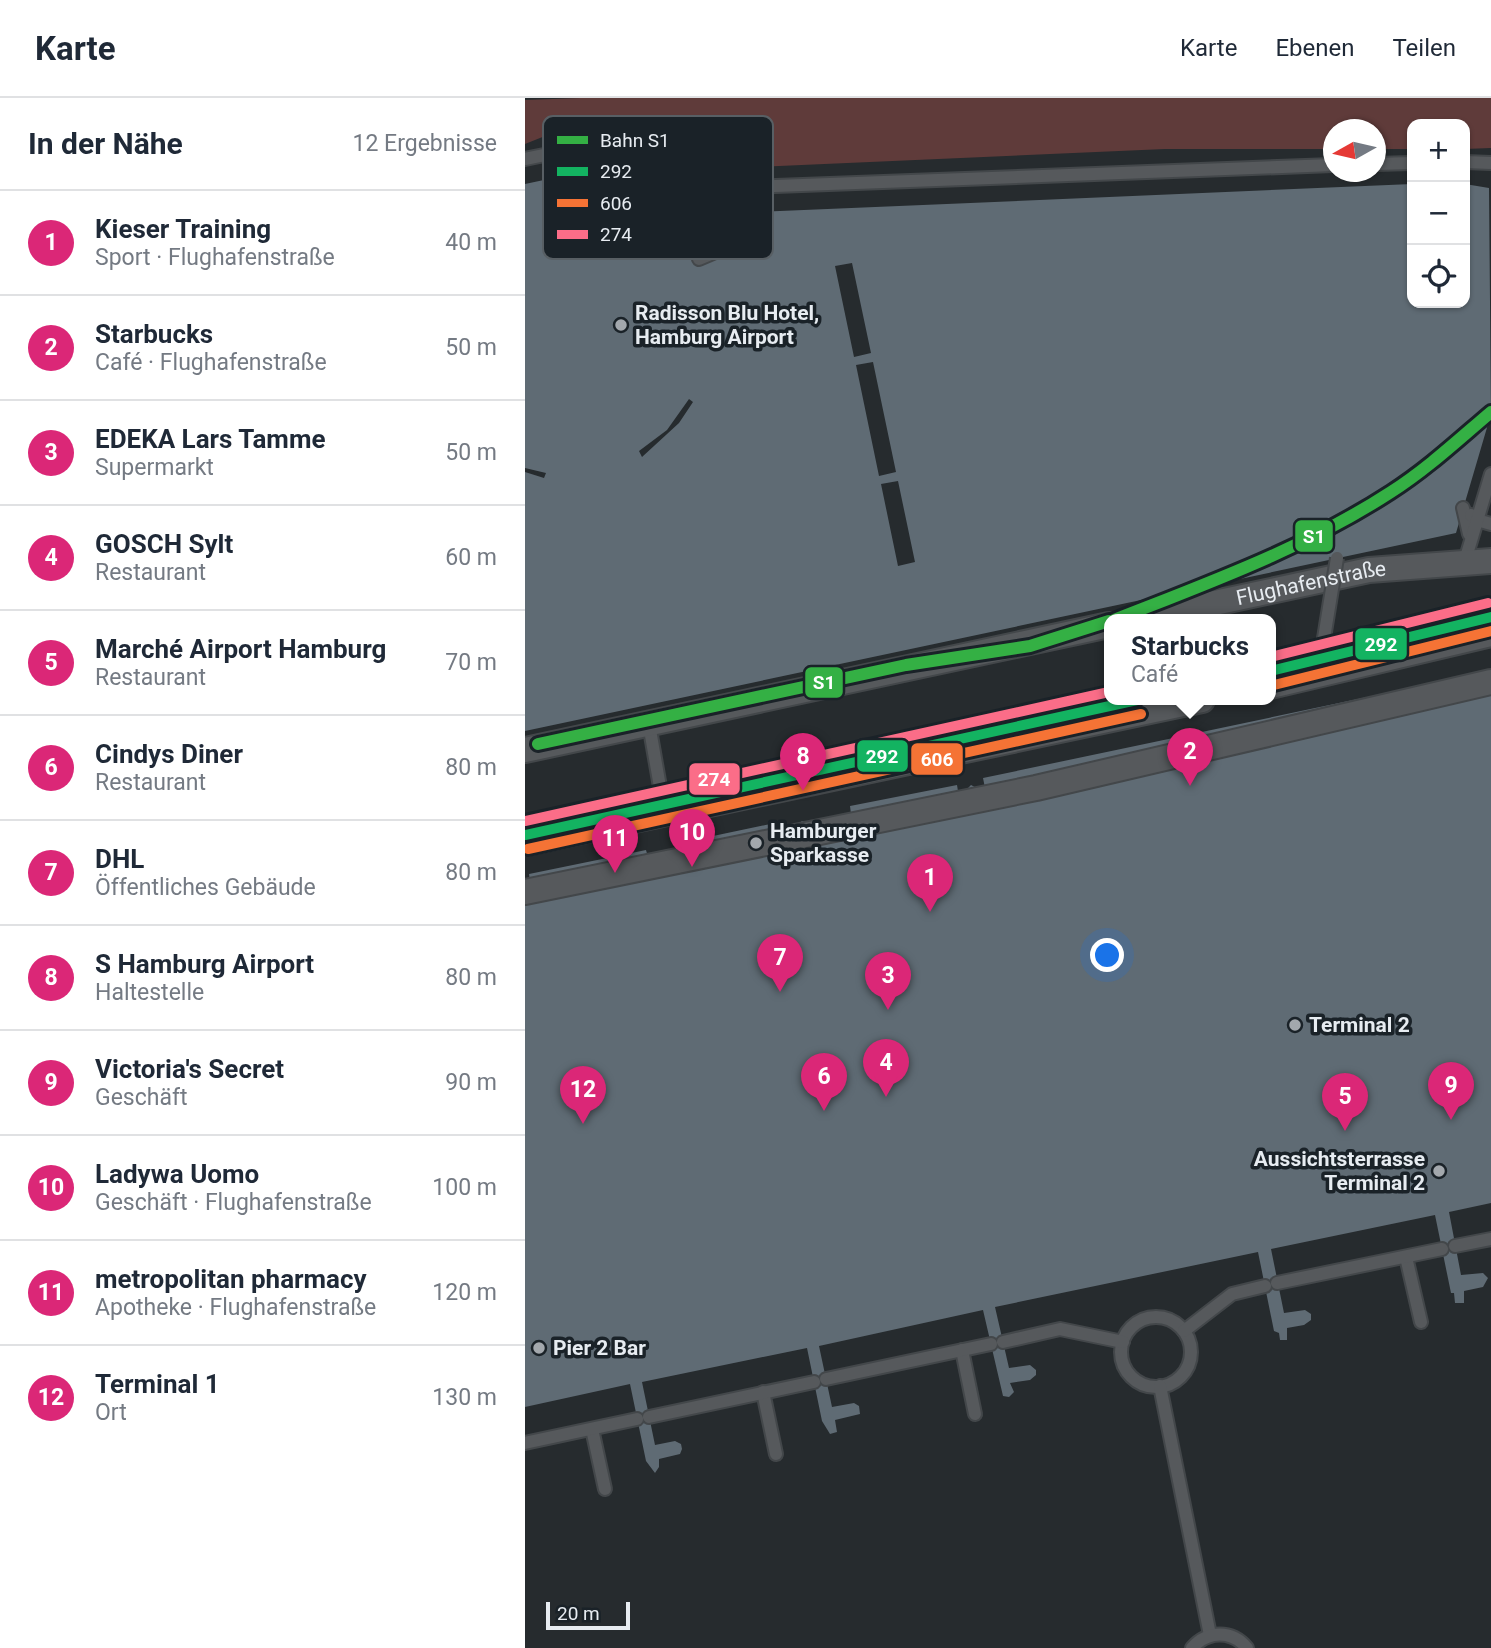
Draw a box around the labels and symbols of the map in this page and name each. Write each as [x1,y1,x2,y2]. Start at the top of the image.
legend [543,116,773,259]
north arrow [1323,119,1386,182]
text: Bahn S1 [600,129,670,152]
text: 292 [600,160,632,183]
text: 606 [600,192,632,215]
text: 274 [600,223,632,246]
place label: Radisson Blu Hotel, Hamburg Airport [635,301,819,349]
marker: Radisson Blu Hotel, Hamburg Airport [613,317,629,333]
line badge: S1 [1294,519,1334,553]
text: S1 [1303,525,1325,548]
street label: Flughafenstraße [1234,557,1387,610]
line badge: 292 [1354,627,1408,661]
text: 292 [1365,633,1397,656]
line badge: S1 [804,666,844,699]
text: S1 [813,671,835,694]
pin: 2 [1167,728,1213,786]
pin: 8 [780,733,826,791]
line badge: 292 [856,739,909,773]
line badge: 606 [910,742,964,776]
text: 292 [866,745,898,768]
text: 606 [921,748,953,771]
line badge: 274 [688,762,741,796]
text: 274 [698,768,730,791]
pin: 10 [669,809,715,867]
pin: 11 [592,815,638,873]
place label: Hamburger Sparkasse [770,819,877,867]
marker: Hamburger Sparkasse [748,835,764,851]
pin: 1 [907,854,953,912]
pin: 7 [757,934,803,992]
your location [1090,938,1124,972]
pin: 3 [865,952,911,1010]
place label: Terminal 2 [1309,1013,1410,1037]
marker: Terminal 2 [1287,1017,1303,1033]
pin: 4 [863,1039,909,1097]
pin: 6 [801,1053,847,1111]
pin: 9 [1428,1062,1474,1120]
pin: 12 [560,1066,606,1124]
pin: 5 [1322,1073,1368,1131]
place label: Aussichtsterrasse Terminal 2 [1254,1147,1425,1195]
marker: Aussichtsterrasse Terminal 2 [1431,1163,1447,1179]
place label: Pier 2 Bar [553,1336,646,1360]
marker: Pier 2 Bar [531,1340,547,1356]
scale bar [546,1599,630,1631]

